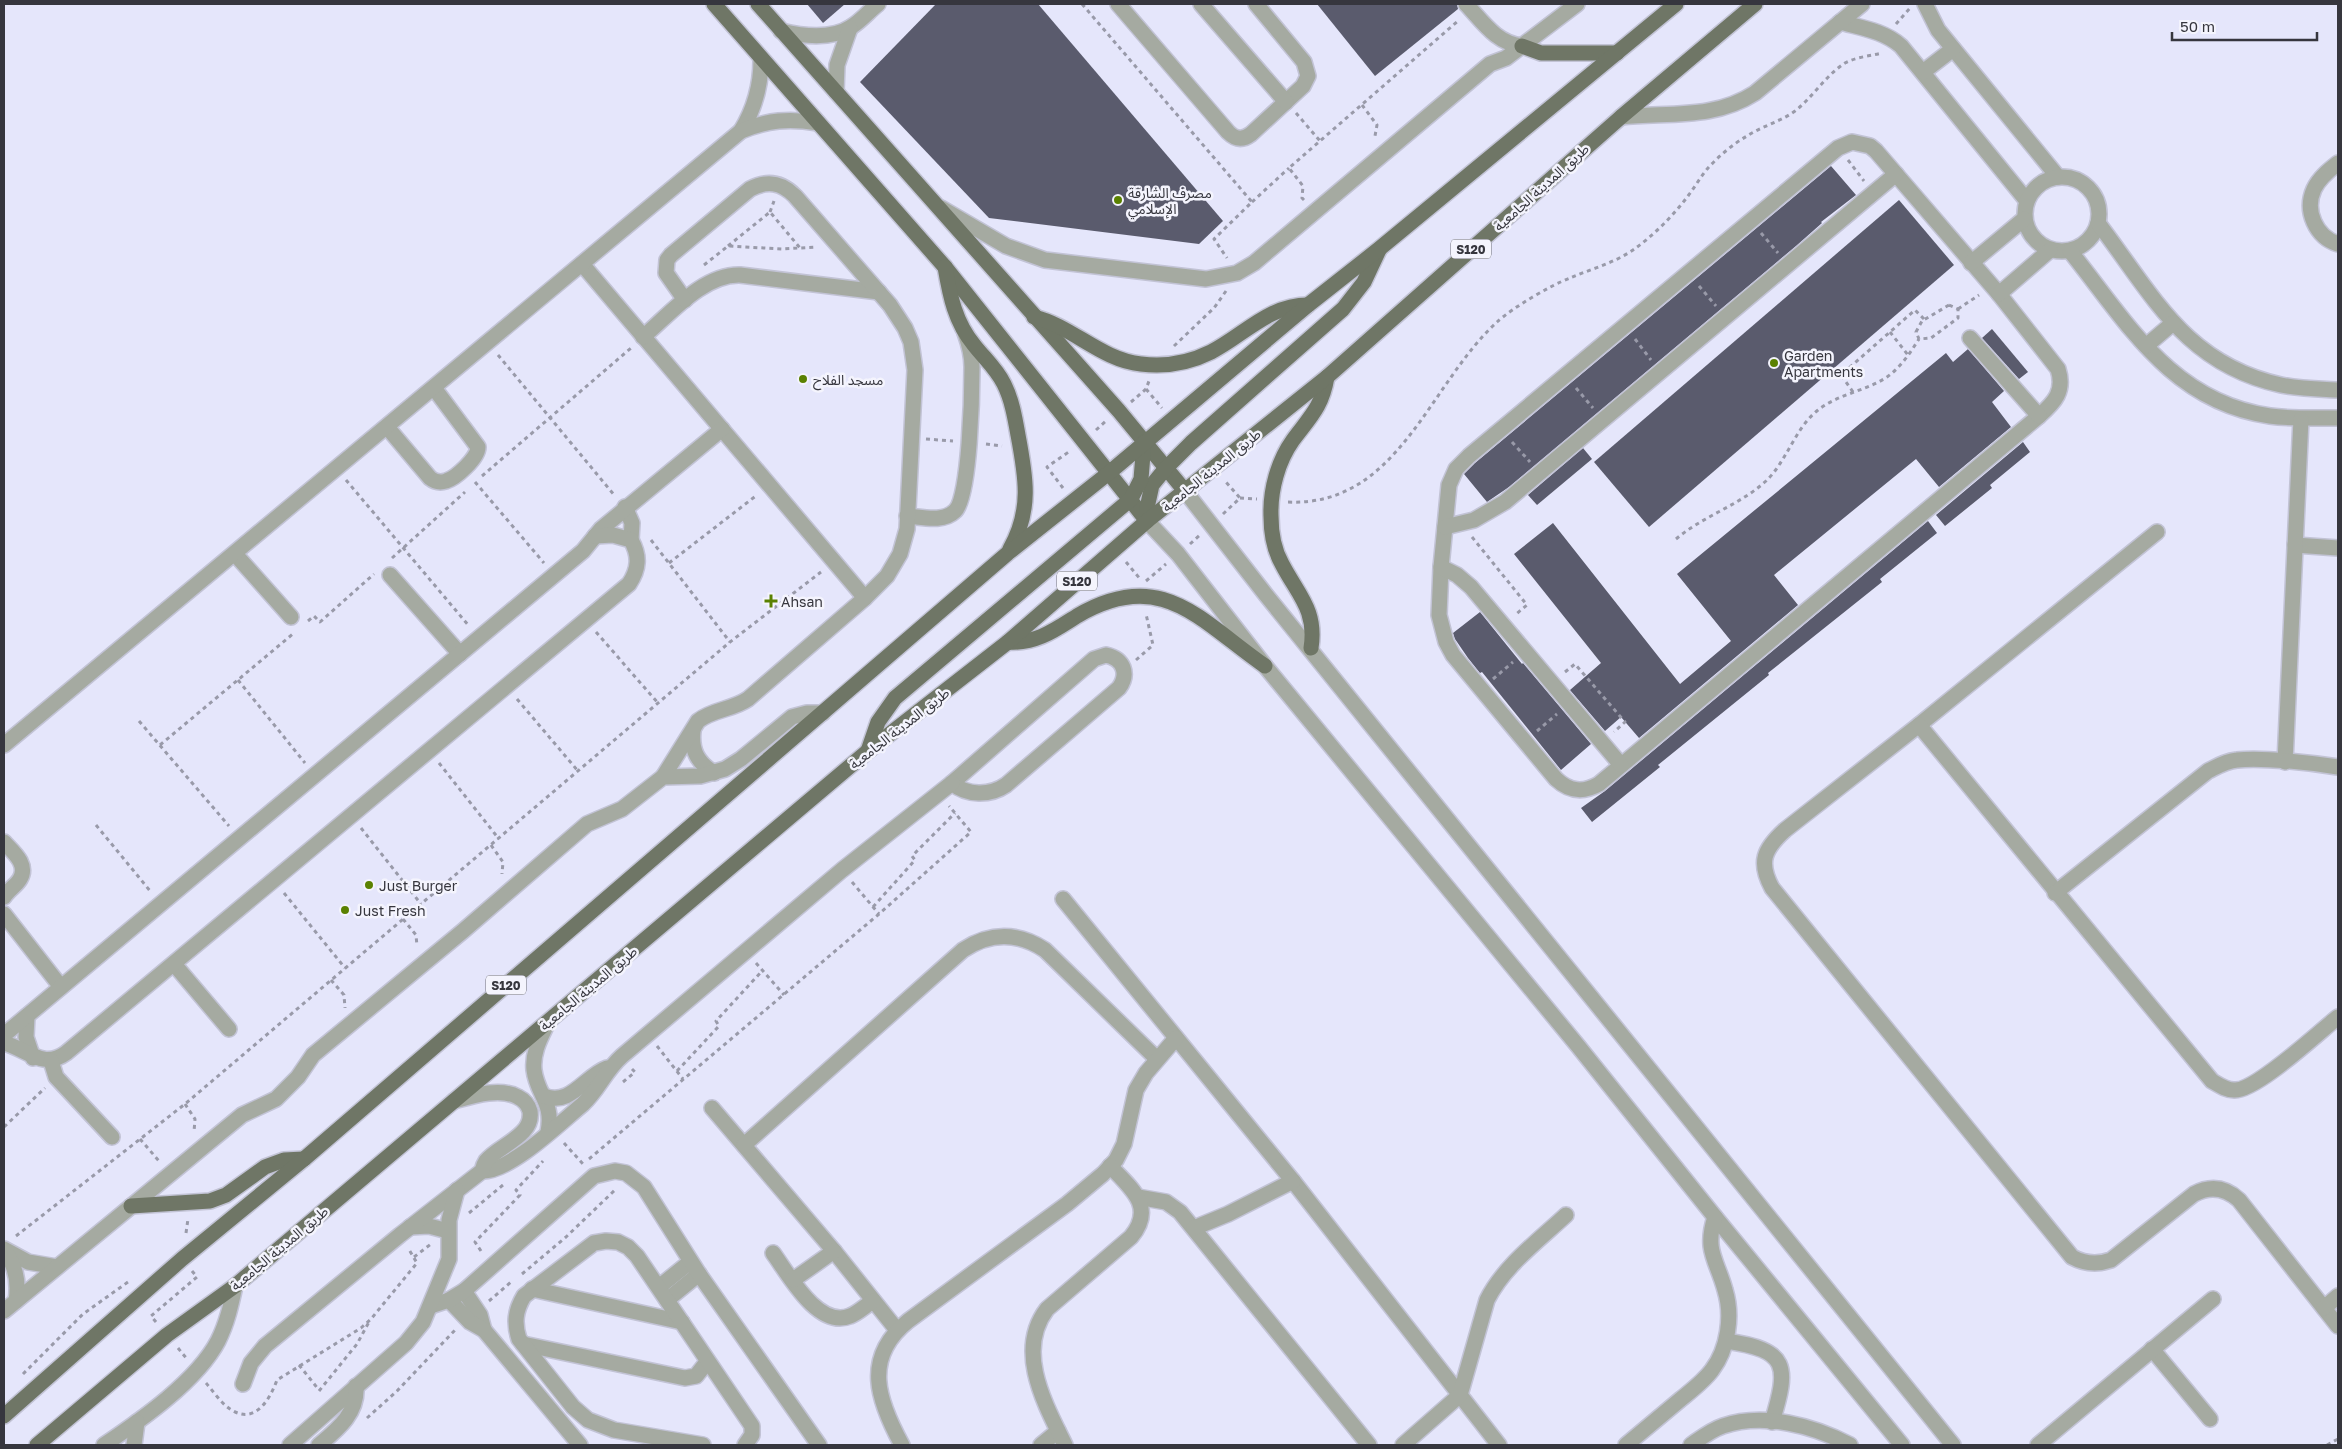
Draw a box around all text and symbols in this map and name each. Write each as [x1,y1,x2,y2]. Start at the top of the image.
scale bar [2172,10,2317,42]
text: 50 m [2180,17,2215,35]
street label: طريق المدينة الجامعية [1490,140,1593,236]
place label: مصرف الشارقة الإسلامي [1128,184,1212,220]
marker: مصرف الشارقة الإسلامي [1112,194,1124,206]
road number: S120 [1451,240,1491,258]
place label: Garden Apartments [1784,347,1863,380]
marker: Garden Apartments [1768,357,1780,369]
place label: مسجد الفلاح [813,371,883,391]
marker: مسجد الفلاح [797,373,809,385]
street label: طريق المدينة الجامعية [1158,425,1265,517]
road number: S120 [1057,572,1097,590]
place label: Ahsan [781,593,823,610]
marker: Ahsan [765,595,777,607]
street label: طريق المدينة الجامعية [846,684,954,774]
place label: Just Burger [379,877,458,894]
marker: Just Burger [363,879,375,891]
place label: Just Fresh [355,902,426,919]
marker: Just Fresh [339,904,351,916]
street label: طريق المدينة الجامعية [536,942,641,1035]
road number: S120 [486,976,526,994]
street label: طريق المدينة الجامعية [227,1202,332,1295]

